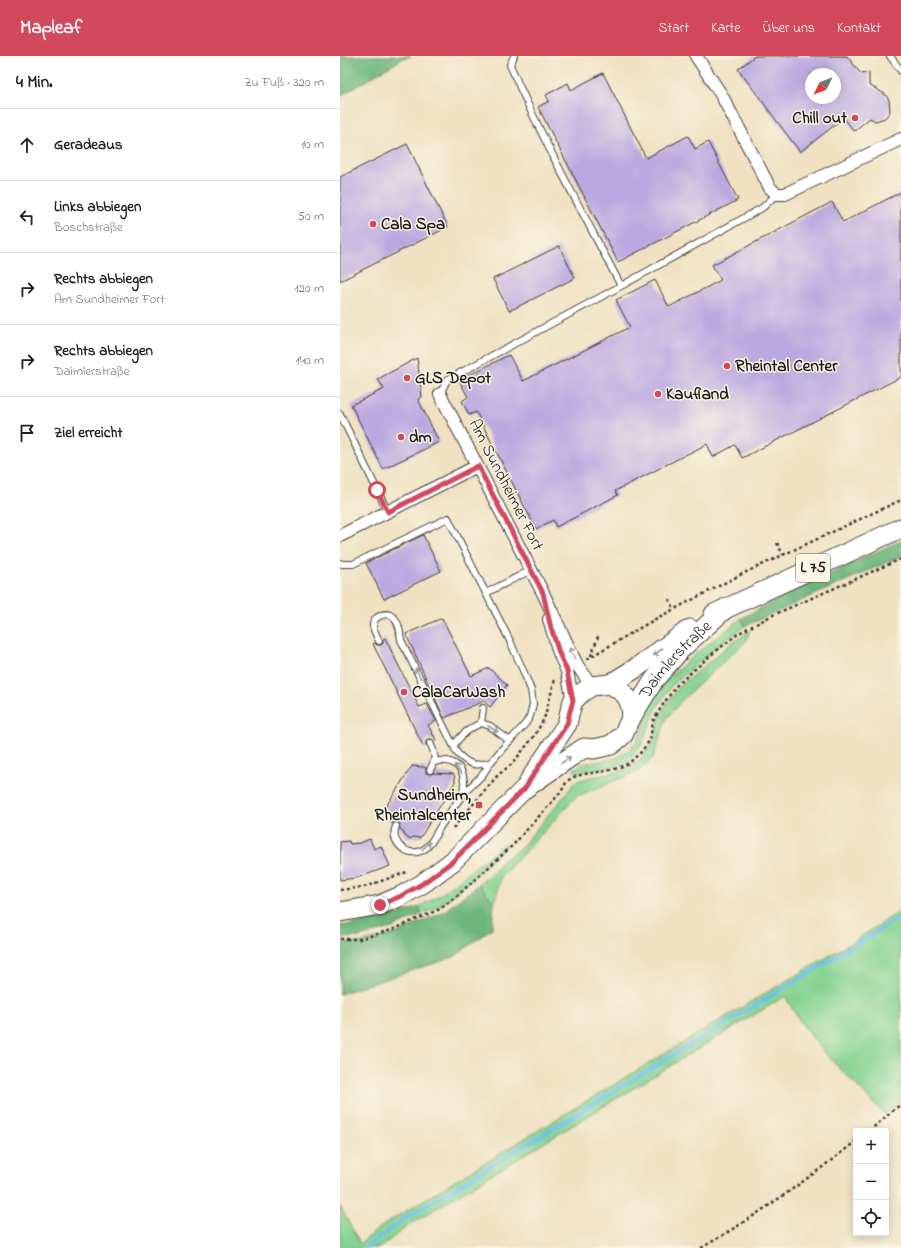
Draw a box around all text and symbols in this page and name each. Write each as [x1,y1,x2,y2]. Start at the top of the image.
text: Mapleaf [20,15,82,42]
text: Start [659,18,689,39]
text: Karte [711,18,741,39]
text: Über uns [763,18,815,39]
text: Kontakt [837,18,881,39]
north arrow [805,68,841,104]
text: 4 Min. [16,70,52,95]
text: Zu Fuß · 320 m [244,73,324,92]
place label: Chill out [792,106,847,131]
marker: Chill out [850,113,860,123]
icon: ahead [16,134,38,156]
text: Geradeaus [54,134,122,156]
text: 10 m [301,135,324,154]
text: Links abbiegen [54,196,141,218]
icon: left [16,206,38,228]
text: 50 m [298,207,324,226]
place label: Cala Spa [381,212,445,237]
text: Boschstraße [54,218,123,237]
marker: Cala Spa [368,219,378,229]
text: Rechts abbiegen [54,268,153,290]
icon: right [16,278,38,300]
text: 120 m [294,279,324,298]
text: Am Sundheimer Fort [54,290,165,309]
text: Rechts abbiegen [54,340,153,362]
icon: right [16,350,38,372]
text: 140 m [296,351,324,370]
place label: Rheintal Center [735,354,838,379]
marker: Rheintal Center [722,361,732,371]
text: Daimlerstraße [54,362,130,381]
place label: GLS Depot [415,366,491,391]
marker: GLS Depot [402,373,412,383]
place label: Kaufland [666,382,729,407]
marker: Kaufland [653,389,663,399]
street label: Am Sundheimer Fort [462,415,550,555]
icon: arrive [16,422,38,444]
text: Ziel erreicht [54,422,122,444]
place label: dm [409,425,432,450]
marker: dm [396,432,406,442]
route start [368,481,386,499]
road number: L 75 [796,554,830,582]
street label: Daimlerstraße [632,614,718,704]
one-way arrow [568,647,575,659]
one-way arrow [652,647,663,656]
one-way arrow [414,667,421,679]
place label: CalaCarWash [412,680,505,705]
marker: CalaCarWash [399,687,409,697]
one-way arrow [487,725,498,733]
one-way arrow [560,756,571,764]
one-way arrow [454,763,462,774]
place label: Sundheim, Rheintalcenter [375,783,472,828]
marker: Sundheim, Rheintalcenter [474,800,484,810]
one-way arrow [421,841,431,851]
route end [371,896,389,914]
map controls [853,1128,889,1236]
button: + [853,1128,889,1164]
button: − [853,1164,889,1200]
button: locate [853,1200,889,1236]

